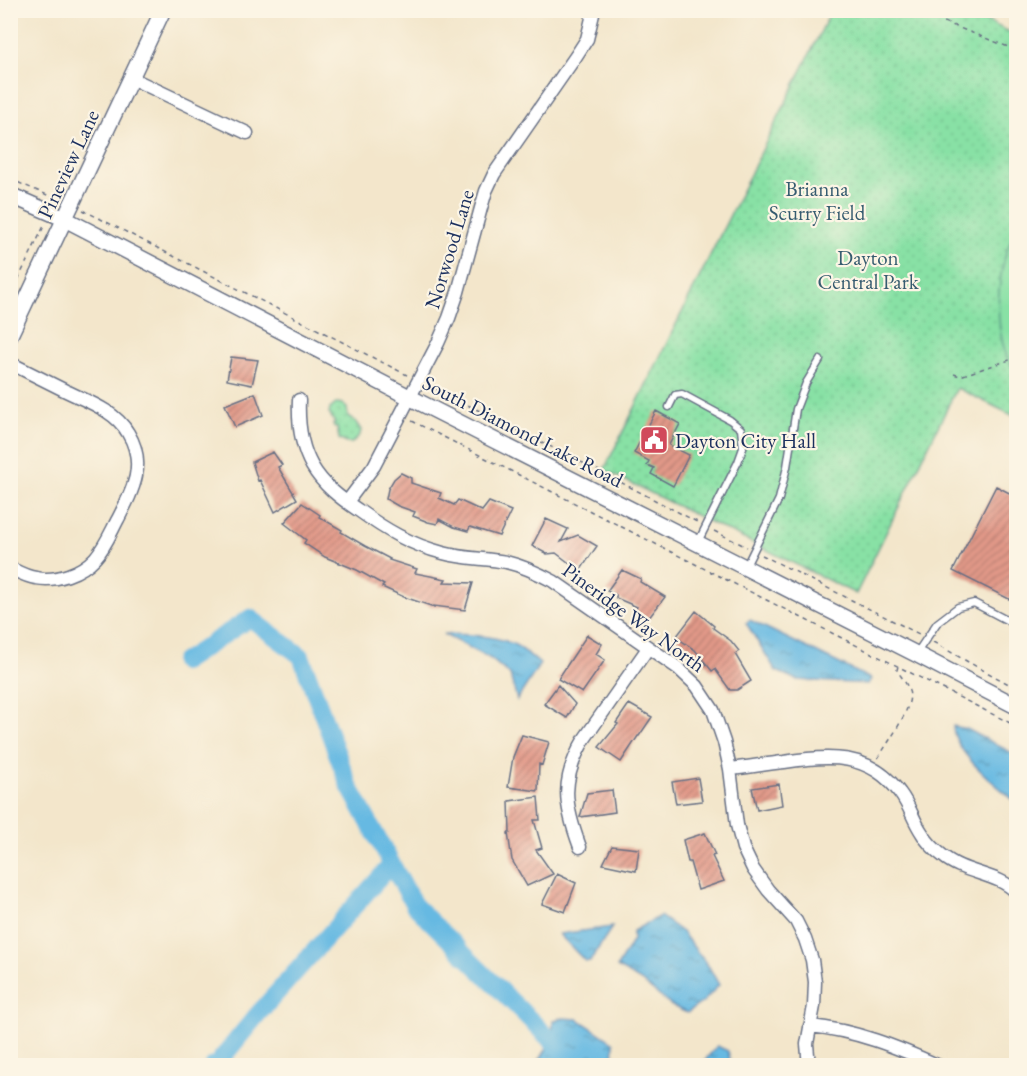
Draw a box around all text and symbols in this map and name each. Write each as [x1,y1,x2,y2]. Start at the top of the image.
street label: Pineview Lane [31,105,105,223]
park label: Brianna Scurry Field [769,175,866,226]
street label: Norwood Lane [418,186,480,312]
park label: Dayton Central Park [817,244,920,295]
street label: South Diamond Lake Road [418,369,628,494]
public building icon: Dayton City Hall [638,424,670,456]
place label: Dayton City Hall [675,427,816,454]
street label: Pineridge Way North [557,556,711,678]

